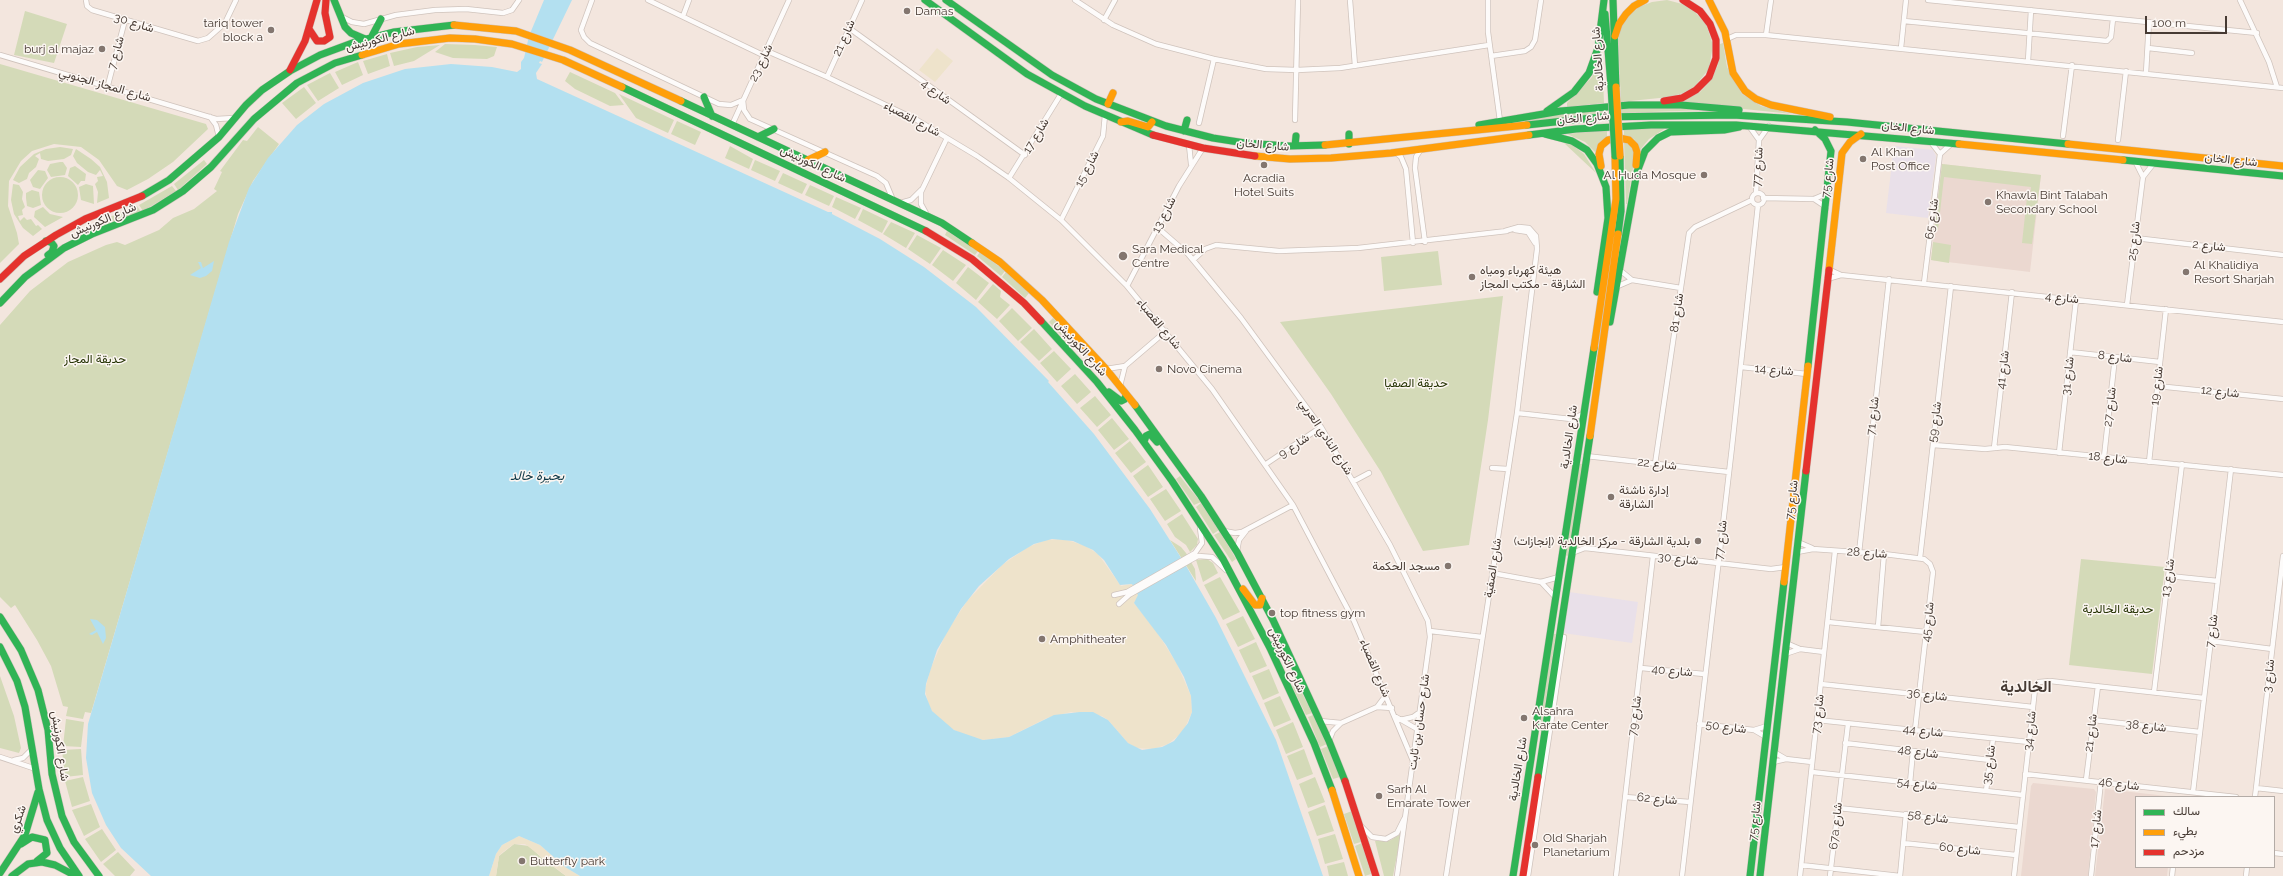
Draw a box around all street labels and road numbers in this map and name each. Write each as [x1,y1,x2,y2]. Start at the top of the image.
street label: شارع 30 [112,10,156,36]
street label: شارع 21 [830,17,858,59]
street label: شارع الكورنيش [344,23,416,55]
street label: شارع الخالدية [1589,26,1607,92]
street label: شارع 7 [105,35,127,71]
street label: شارع 23 [746,42,776,84]
street label: شارع المجاز الجنوبي [57,65,153,105]
street label: شارع 4 [918,76,954,108]
street label: شارع القصباء [881,98,943,140]
street label: شارع الخان [1556,109,1610,127]
street label: شارع 17 [1020,116,1052,156]
street label: شارع الخان [1881,118,1935,138]
street label: شارع الخان [1236,136,1290,154]
street label: شارع الكورنيش [778,143,848,185]
street label: شارع 77 [1750,147,1766,187]
street label: شارع 15 [1072,148,1102,190]
street label: شارع الخان [2204,150,2258,170]
street label: شارع 75 [1819,157,1837,199]
street label: شارع 13 [1149,194,1179,236]
street label: شارع 65 [1922,198,1942,240]
street label: شارع الكورنيش [68,200,138,240]
street label: شارع 25 [2125,220,2143,262]
street label: شارع 2 [2192,237,2226,255]
street label: شارع 4 [2044,289,2080,307]
street label: شارع 81 [1667,292,1687,334]
street label: شارع القصباء [1134,296,1184,352]
street label: شارع الكورنيش [1052,317,1110,379]
street label: شارع 8 [2097,348,2133,366]
street label: شارع 41 [1993,350,2013,390]
street label: شارع 31 [2059,356,2077,396]
street label: شارع 14 [1754,361,1794,379]
street label: شارع 19 [2147,366,2167,406]
street label: شارع 12 [2200,383,2240,401]
street label: شارع 27 [2100,386,2120,428]
street label: شارع النادي العربي [1296,396,1356,478]
street label: شارع 71 [1864,396,1882,436]
street label: شارع 59 [1925,401,1945,443]
street label: شارع الخالدية [1557,404,1581,470]
street label: شارع 9 [1276,430,1312,462]
street label: شارع 18 [2088,449,2128,467]
street label: شارع 22 [1637,455,1677,473]
street label: شارع 75 [1783,479,1801,521]
street label: شارع 77 [1712,519,1730,561]
street label: شارع الصفية [1481,537,1505,599]
street label: شارع 28 [1846,544,1888,562]
street label: شارع 30 [1657,550,1699,568]
street label: شارع 13 [2158,558,2178,598]
street label: شارع 45 [1919,601,1937,643]
street label: شارع 7 [2203,613,2221,649]
street label: شارع الكورنيش [1266,625,1308,695]
street label: شارع القصباء [1356,637,1394,699]
street label: شارع 3 [2260,659,2278,693]
street label: شارع 40 [1651,662,1693,680]
street label: شارع حسان بن ثابت [1405,673,1433,771]
street label: شارع 36 [1906,686,1948,704]
street label: شارع 73 [1809,693,1827,735]
street label: شارع 79 [1625,695,1645,737]
street label: شارع الكورنيش [48,710,72,782]
street label: شارع 34 [2021,710,2039,752]
street label: شارع 21 [2082,713,2100,753]
street label: شارع 50 [1705,717,1747,737]
street label: شارع 38 [2125,717,2167,735]
street label: شارع 44 [1902,722,1944,740]
street label: شارع الخالدية [1506,736,1530,802]
street label: شارع 48 [1897,742,1939,762]
street label: شارع 35 [1979,744,1999,786]
street label: شارع 46 [2098,774,2140,794]
street label: شارع 54 [1896,775,1938,793]
street label: شارع 62 [1636,790,1678,808]
street label: شارع 75 [1746,800,1764,842]
street label: 67a شارع [1826,802,1846,850]
street label: شكري [6,803,30,835]
street label: شارع 58 [1907,807,1949,827]
street label: شارع 17 [2087,809,2105,849]
street label: شارع 60 [1938,840,1982,858]

